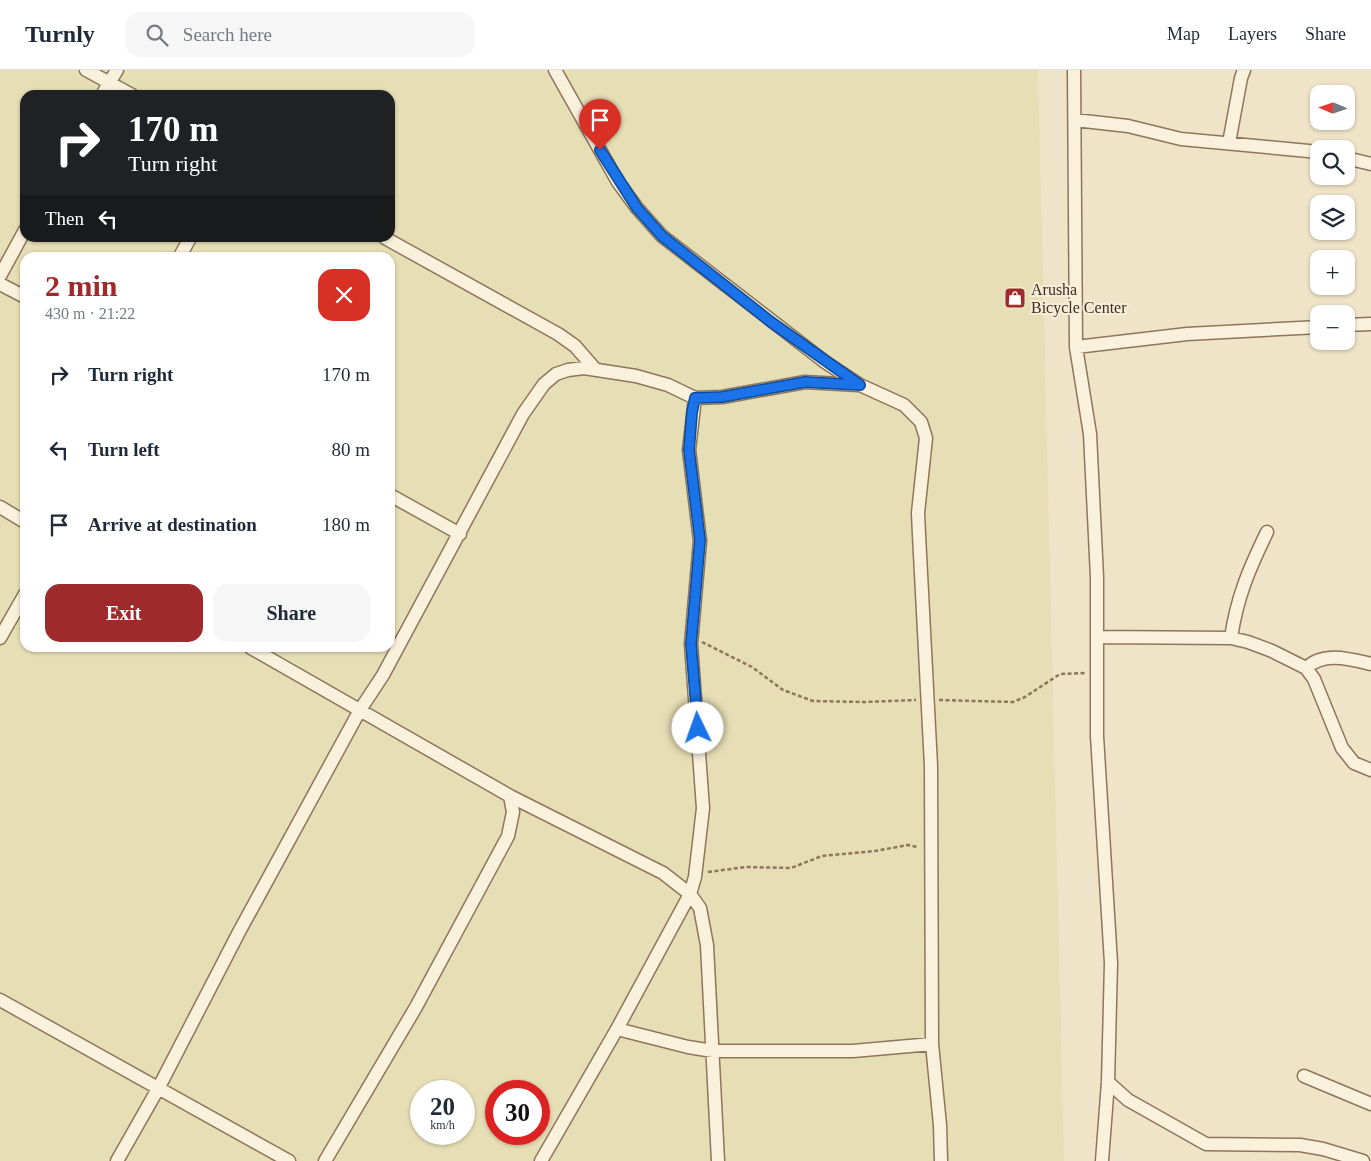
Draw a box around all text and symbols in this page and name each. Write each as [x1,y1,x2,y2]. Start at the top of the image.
search box [125,12,475,57]
text: Turnly [25,21,95,47]
icon: search [143,21,171,49]
text: Search here [183,24,272,45]
text: Map [1167,24,1200,44]
text: Layers [1228,24,1277,44]
text: Share [1305,24,1346,44]
north arrow [1310,85,1355,130]
map controls [1310,85,1355,350]
pin [579,99,621,150]
icon: arrive [586,106,614,134]
icon: right [45,110,110,175]
text: 170 m [128,110,218,149]
button: search [1310,140,1355,185]
text: Turn right [128,151,217,176]
button: layers [1310,195,1355,240]
icon: left [94,205,122,233]
text: Then [45,208,84,229]
button: + [1310,250,1355,295]
text: 2 min [45,269,118,302]
button: close [318,269,370,321]
place label: Arusha Bicycle Center [1031,281,1127,317]
shop icon: Arusha Bicycle Center [1003,286,1027,310]
text: 430 m · 21:22 [45,305,135,322]
button: − [1310,305,1355,350]
icon: right [45,361,73,389]
text: Turn right [88,364,173,385]
text: 170 m [322,364,370,385]
icon: left [45,436,73,464]
text: Turn left [88,439,160,460]
text: 80 m [331,439,370,460]
icon: arrive [45,511,73,539]
text: Arrive at destination [88,514,257,535]
text: 180 m [322,514,370,535]
button: Exit [45,584,203,642]
button: Share [213,584,370,642]
position arrow [671,701,723,753]
speed limit sign: 30 [485,1080,550,1145]
text: 20 [430,1093,455,1120]
text: km/h [430,1118,455,1132]

